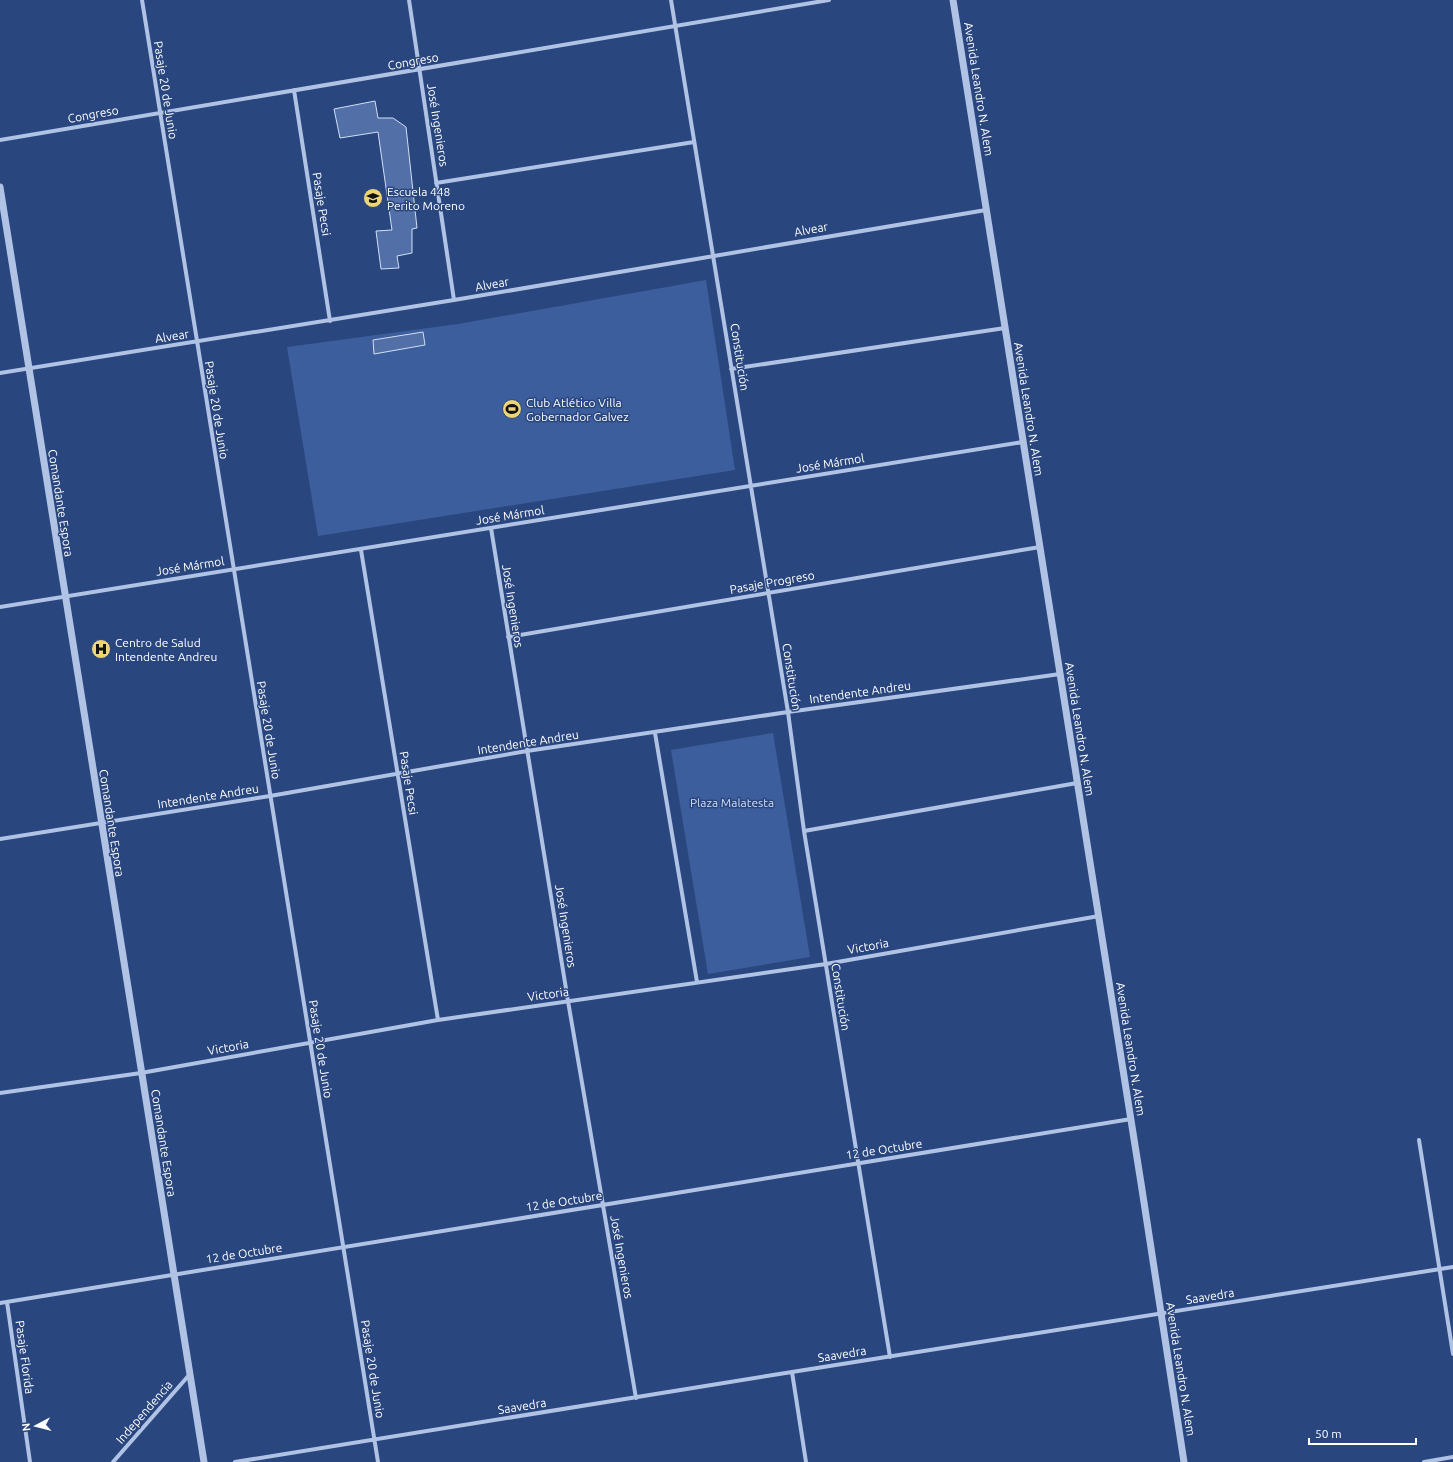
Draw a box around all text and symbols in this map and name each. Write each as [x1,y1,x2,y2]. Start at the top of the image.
street label: Avenida Leandro N. Alem [962,21,996,157]
street label: Pasaje 20 de Junio [152,40,180,140]
street label: Congreso [387,50,439,72]
street label: José Ingenieros [425,82,451,168]
street label: Congreso [67,103,119,125]
street label: Pasaje Pecsi [311,171,333,237]
place label: Escuela 448 Perito Moreno [387,185,465,212]
school or university icon: Escuela 448 Perito Moreno [362,187,384,209]
street label: Alvear [793,220,829,238]
street label: Alvear [474,275,510,293]
street label: Constitución [728,322,752,392]
street label: Alvear [154,327,190,345]
street label: Avenida Leandro N. Alem [1012,341,1046,477]
street label: Pasaje 20 de Junio [203,360,231,460]
place label: Club Atlético Villa Gobernador Galvez [526,396,629,423]
sports icon: Club Atlético Villa Gobernador Galvez [501,398,523,420]
street label: Comandante Espora [46,448,76,558]
street label: José Mármol [795,451,865,475]
street label: José Mármol [475,503,545,527]
street label: José Mármol [155,554,225,578]
street label: José Ingenieros [500,563,526,649]
street label: Pasaje Progreso [729,568,815,596]
place label: Centro de Salud Intendente Andreu [115,636,217,663]
hospital icon: Centro de Salud Intendente Andreu [90,638,112,660]
street label: Constitución [780,642,804,712]
street label: Avenida Leandro N. Alem [1063,661,1097,797]
street label: Intendente Andreu [808,678,912,706]
street label: Pasaje 20 de Junio [255,680,283,780]
street label: Intendente Andreu [476,728,580,756]
street label: Pasaje Pecsi [398,750,420,816]
street label: Comandante Espora [97,768,127,878]
street label: Intendente Andreu [156,782,260,810]
park label: Plaza Malatesta [690,796,774,809]
street label: José Ingenieros [553,883,579,969]
street label: Victoria [846,936,890,956]
street label: Constitución [829,962,853,1032]
street label: Avenida Leandro N. Alem [1114,981,1148,1117]
street label: Victoria [526,985,570,1003]
street label: Pasaje 20 de Junio [307,999,335,1099]
street label: Victoria [206,1037,250,1057]
street label: Comandante Espora [149,1088,179,1198]
street label: 12 de Octubre [845,1137,923,1161]
street label: 12 de Octubre [525,1189,603,1213]
street label: José Ingenieros [608,1214,636,1300]
street label: 12 de Octubre [205,1241,283,1265]
street label: Saavedra [1185,1286,1235,1306]
street label: Avenida Leandro N. Alem [1164,1301,1198,1437]
street label: Pasaje Florida [13,1319,37,1395]
street label: Pasaje 20 de Junio [359,1319,387,1419]
street label: Saavedra [817,1344,867,1364]
street label: Independencia [113,1378,175,1446]
street label: Saavedra [497,1396,547,1416]
north arrow [16,1406,56,1446]
scale bar [1309,1420,1416,1446]
text: N [20,1422,33,1432]
text: 50 m [1315,1427,1342,1440]

